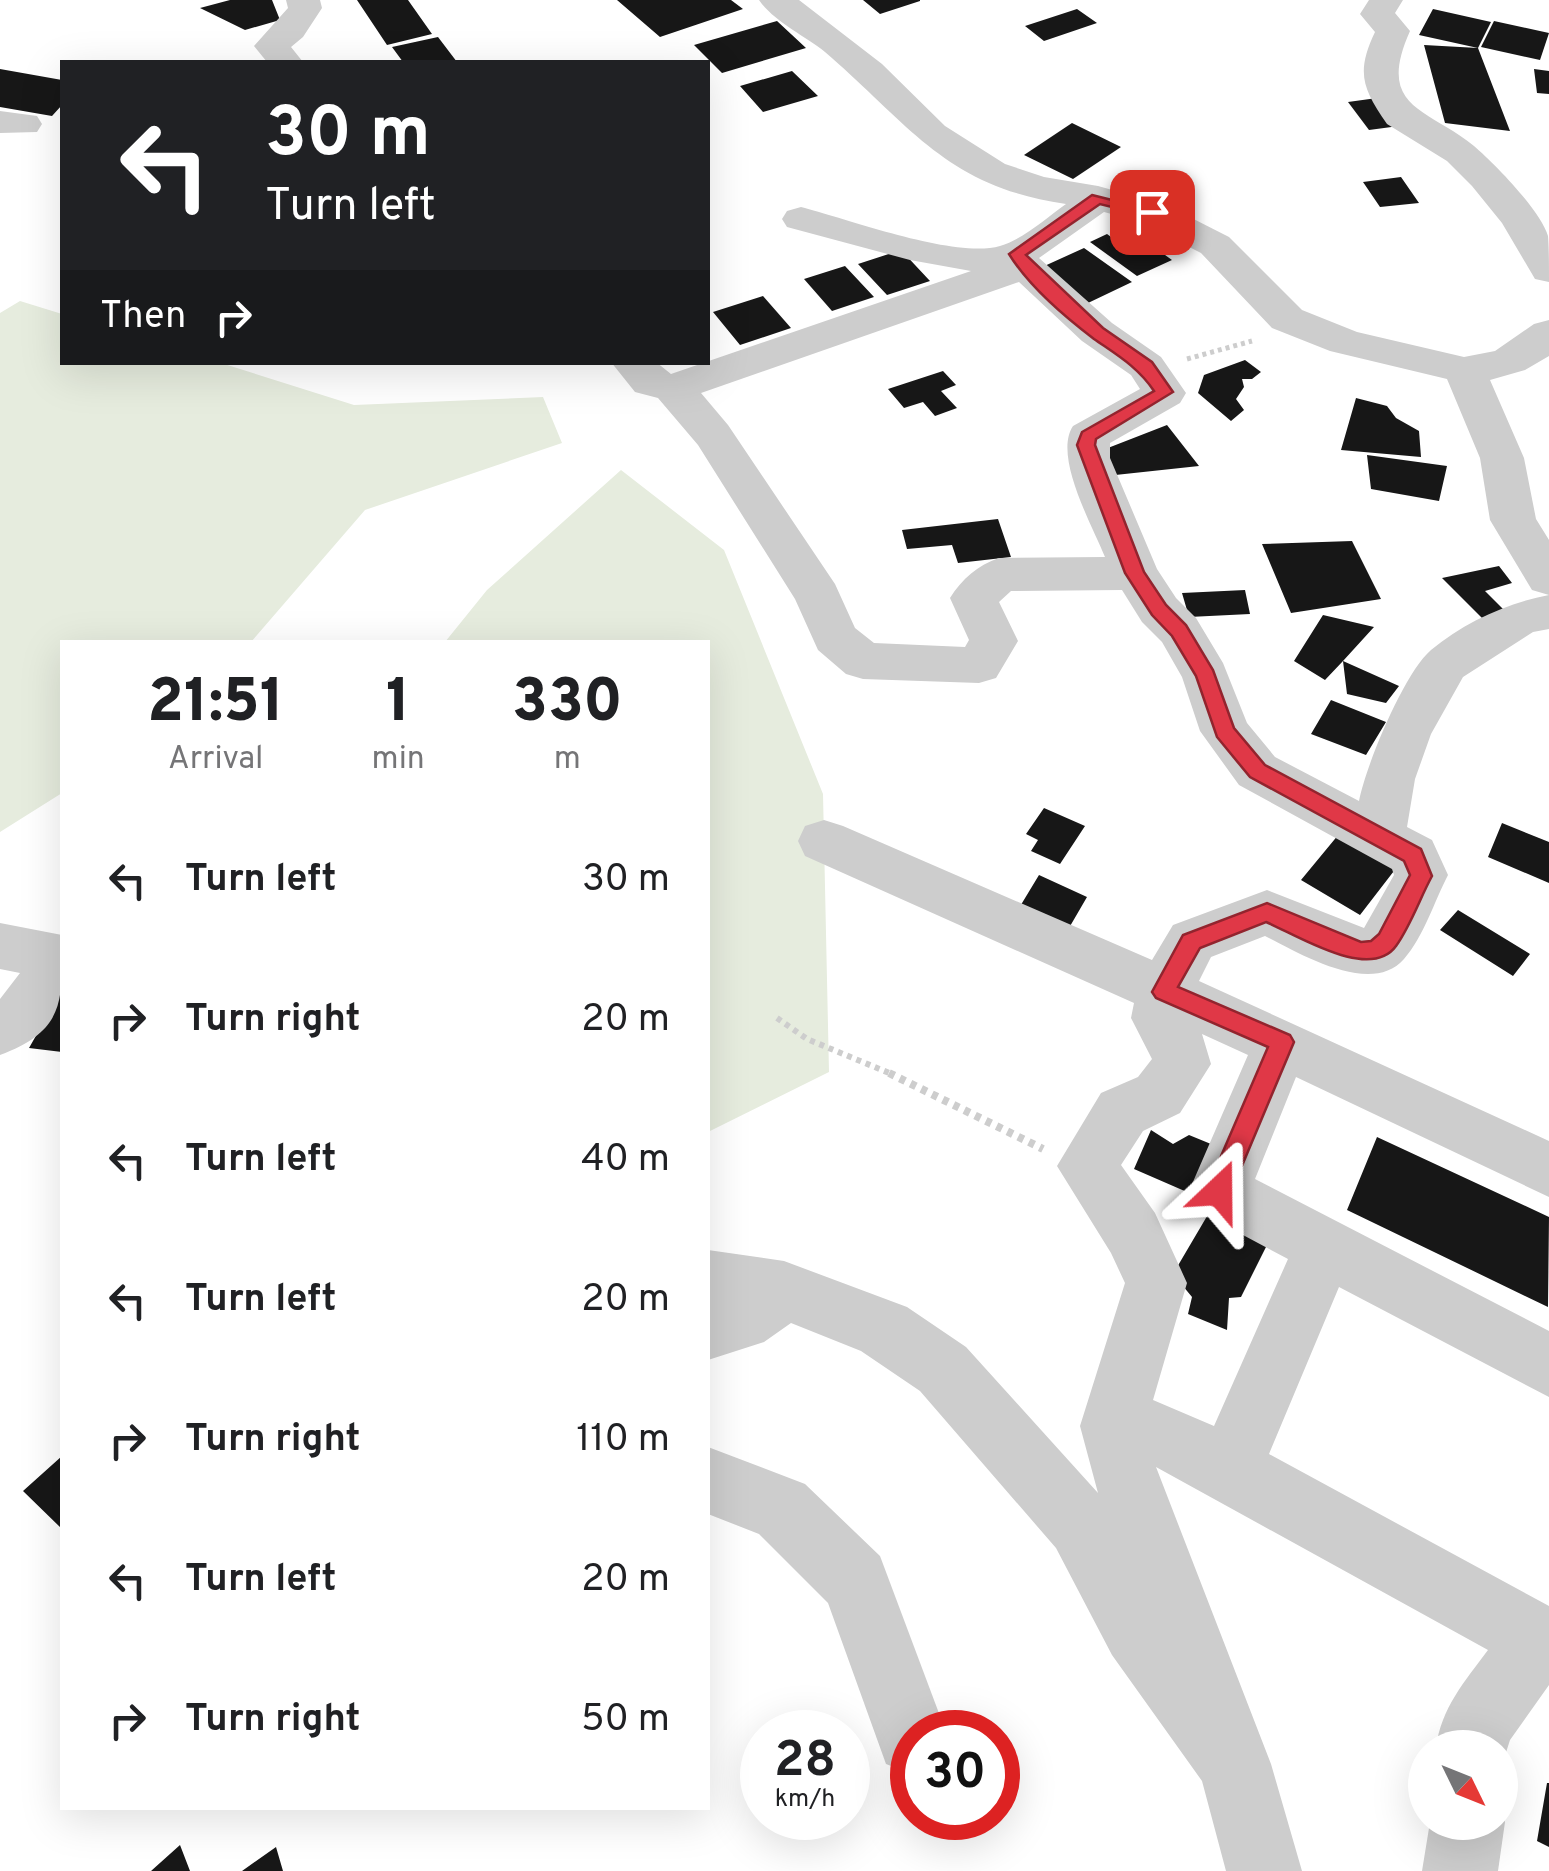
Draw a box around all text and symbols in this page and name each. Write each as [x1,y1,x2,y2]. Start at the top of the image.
text: 30 m [265,92,431,181]
icon: left [100,100,230,230]
pin [1110,170,1195,255]
text: Turn left [265,179,436,236]
icon: arrive [1125,185,1180,240]
icon: right [206,290,261,345]
text: Then [100,293,186,342]
text: 21:51 [147,667,284,743]
text: 1 [386,667,411,743]
text: 330 [512,667,623,743]
text: Arrival [168,740,264,780]
text: min [372,740,425,780]
text: m [554,740,581,780]
icon: left [100,853,155,908]
text: Turn left [185,856,337,905]
text: 30 m [582,856,670,905]
icon: right [100,993,155,1048]
text: Turn right [185,996,360,1045]
text: 20 m [581,996,670,1045]
icon: left [100,1133,155,1188]
text: Turn left [185,1136,337,1185]
text: 40 m [581,1136,670,1185]
position arrow [1167,1139,1271,1243]
icon: left [100,1273,155,1328]
text: Turn left [185,1276,337,1325]
text: 20 m [581,1276,670,1325]
icon: right [100,1413,155,1468]
text: Turn right [185,1416,360,1465]
text: 110 m [576,1416,670,1465]
icon: left [100,1553,155,1608]
text: Turn left [185,1556,337,1605]
text: 20 m [581,1556,670,1605]
icon: right [100,1693,155,1748]
text: Turn right [185,1696,360,1745]
text: 50 m [581,1696,670,1745]
speed limit sign: 30 [890,1710,1020,1840]
north arrow [1408,1730,1518,1840]
map controls [1408,1730,1518,1840]
text: 28 [774,1731,836,1794]
text: km/h [775,1784,835,1816]

